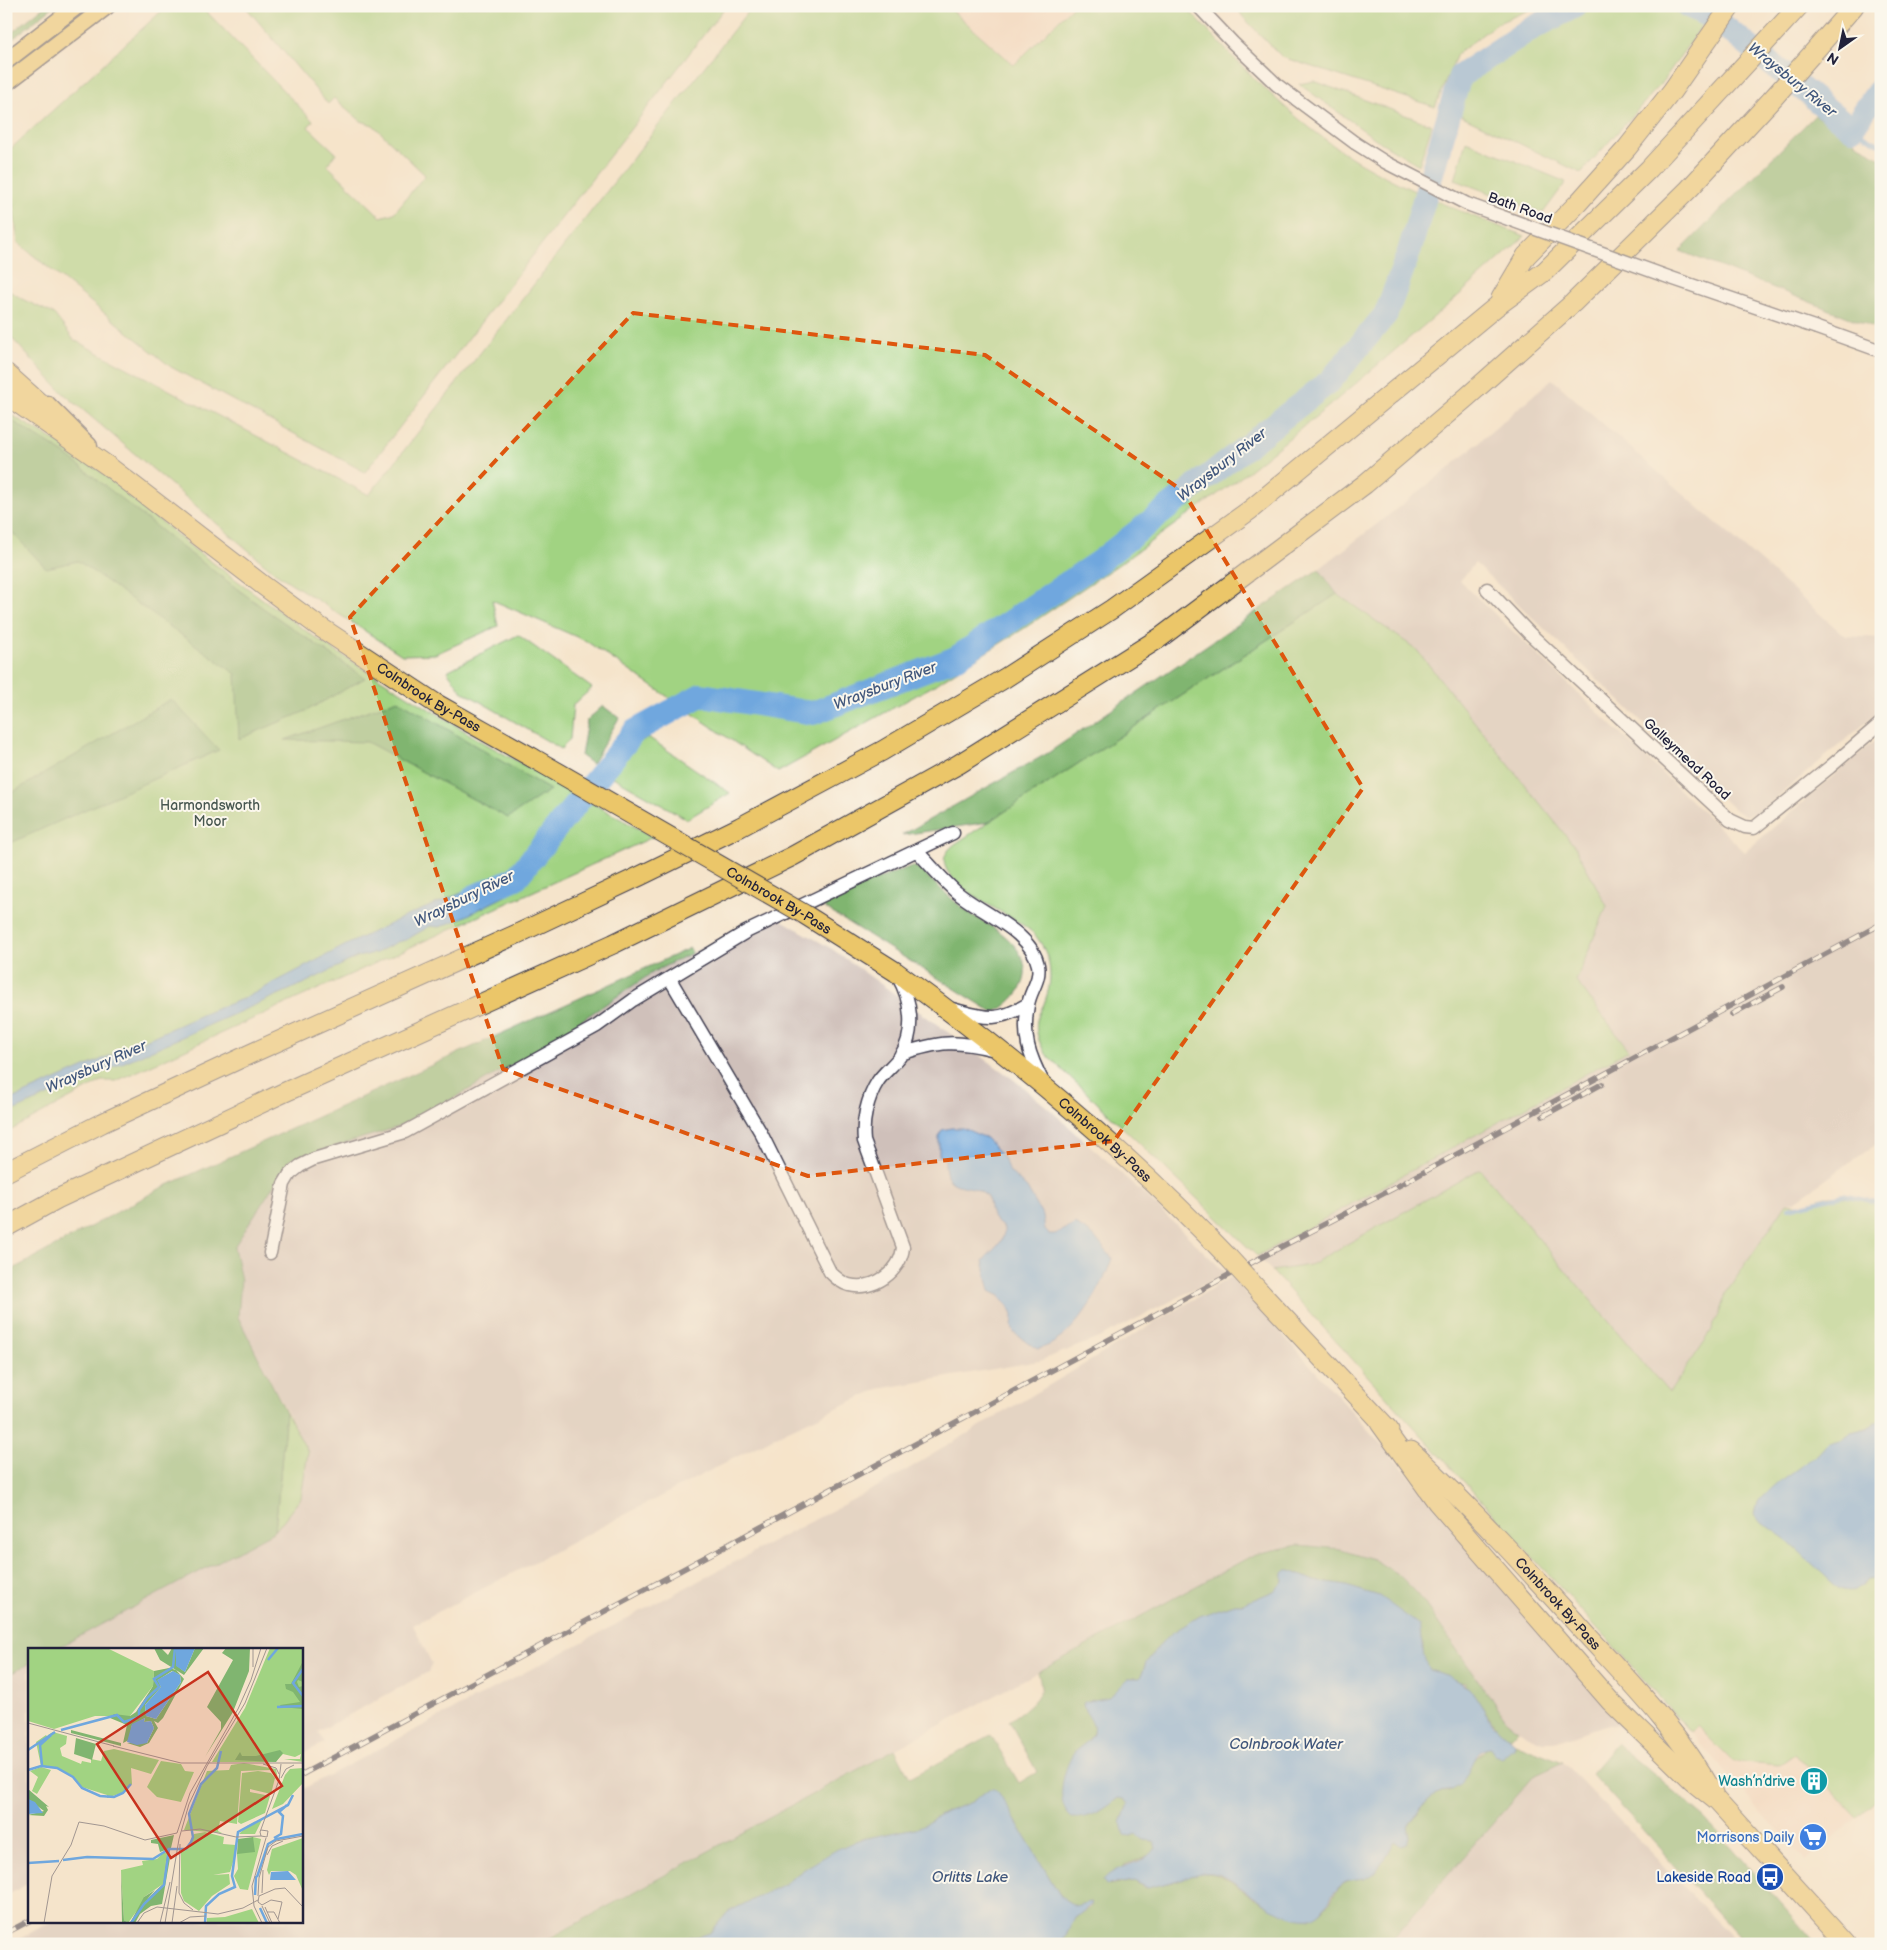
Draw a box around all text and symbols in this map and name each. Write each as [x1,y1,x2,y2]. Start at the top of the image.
north arrow [1814,22,1864,72]
water label: Wraysbury River [1744,38,1841,123]
text: N [1824,48,1842,68]
street label: Bath Road [1486,189,1554,227]
water label: Wraysbury River [1173,423,1272,506]
water label: Wraysbury River [831,657,941,714]
street label: Colnbrook By-Pass [374,658,484,736]
street label: Galleymead Road [1640,714,1734,804]
park label: Harmondsworth Moor [160,797,260,830]
street label: Colnbrook By-Pass [723,863,835,938]
water label: Wraysbury River [411,866,518,931]
water label: Wraysbury River [42,1036,151,1098]
street label: Colnbrook By-Pass [1055,1093,1155,1185]
street label: Colnbrook By-Pass [1512,1554,1605,1653]
inset map [28,1648,302,1922]
water label: Colnbrook Water [1229,1735,1344,1754]
building icon: Wash’n’drive [1799,1766,1829,1796]
place label: Wash’n’drive [1718,1773,1795,1790]
supermarket icon: Morrisons Daily [1798,1822,1828,1852]
place label: Morrisons Daily [1696,1829,1795,1846]
bus stop icon: Lakeside Road [1755,1862,1785,1892]
water label: Orlitts Lake [932,1868,1008,1887]
place label: Lakeside Road [1656,1869,1751,1886]

